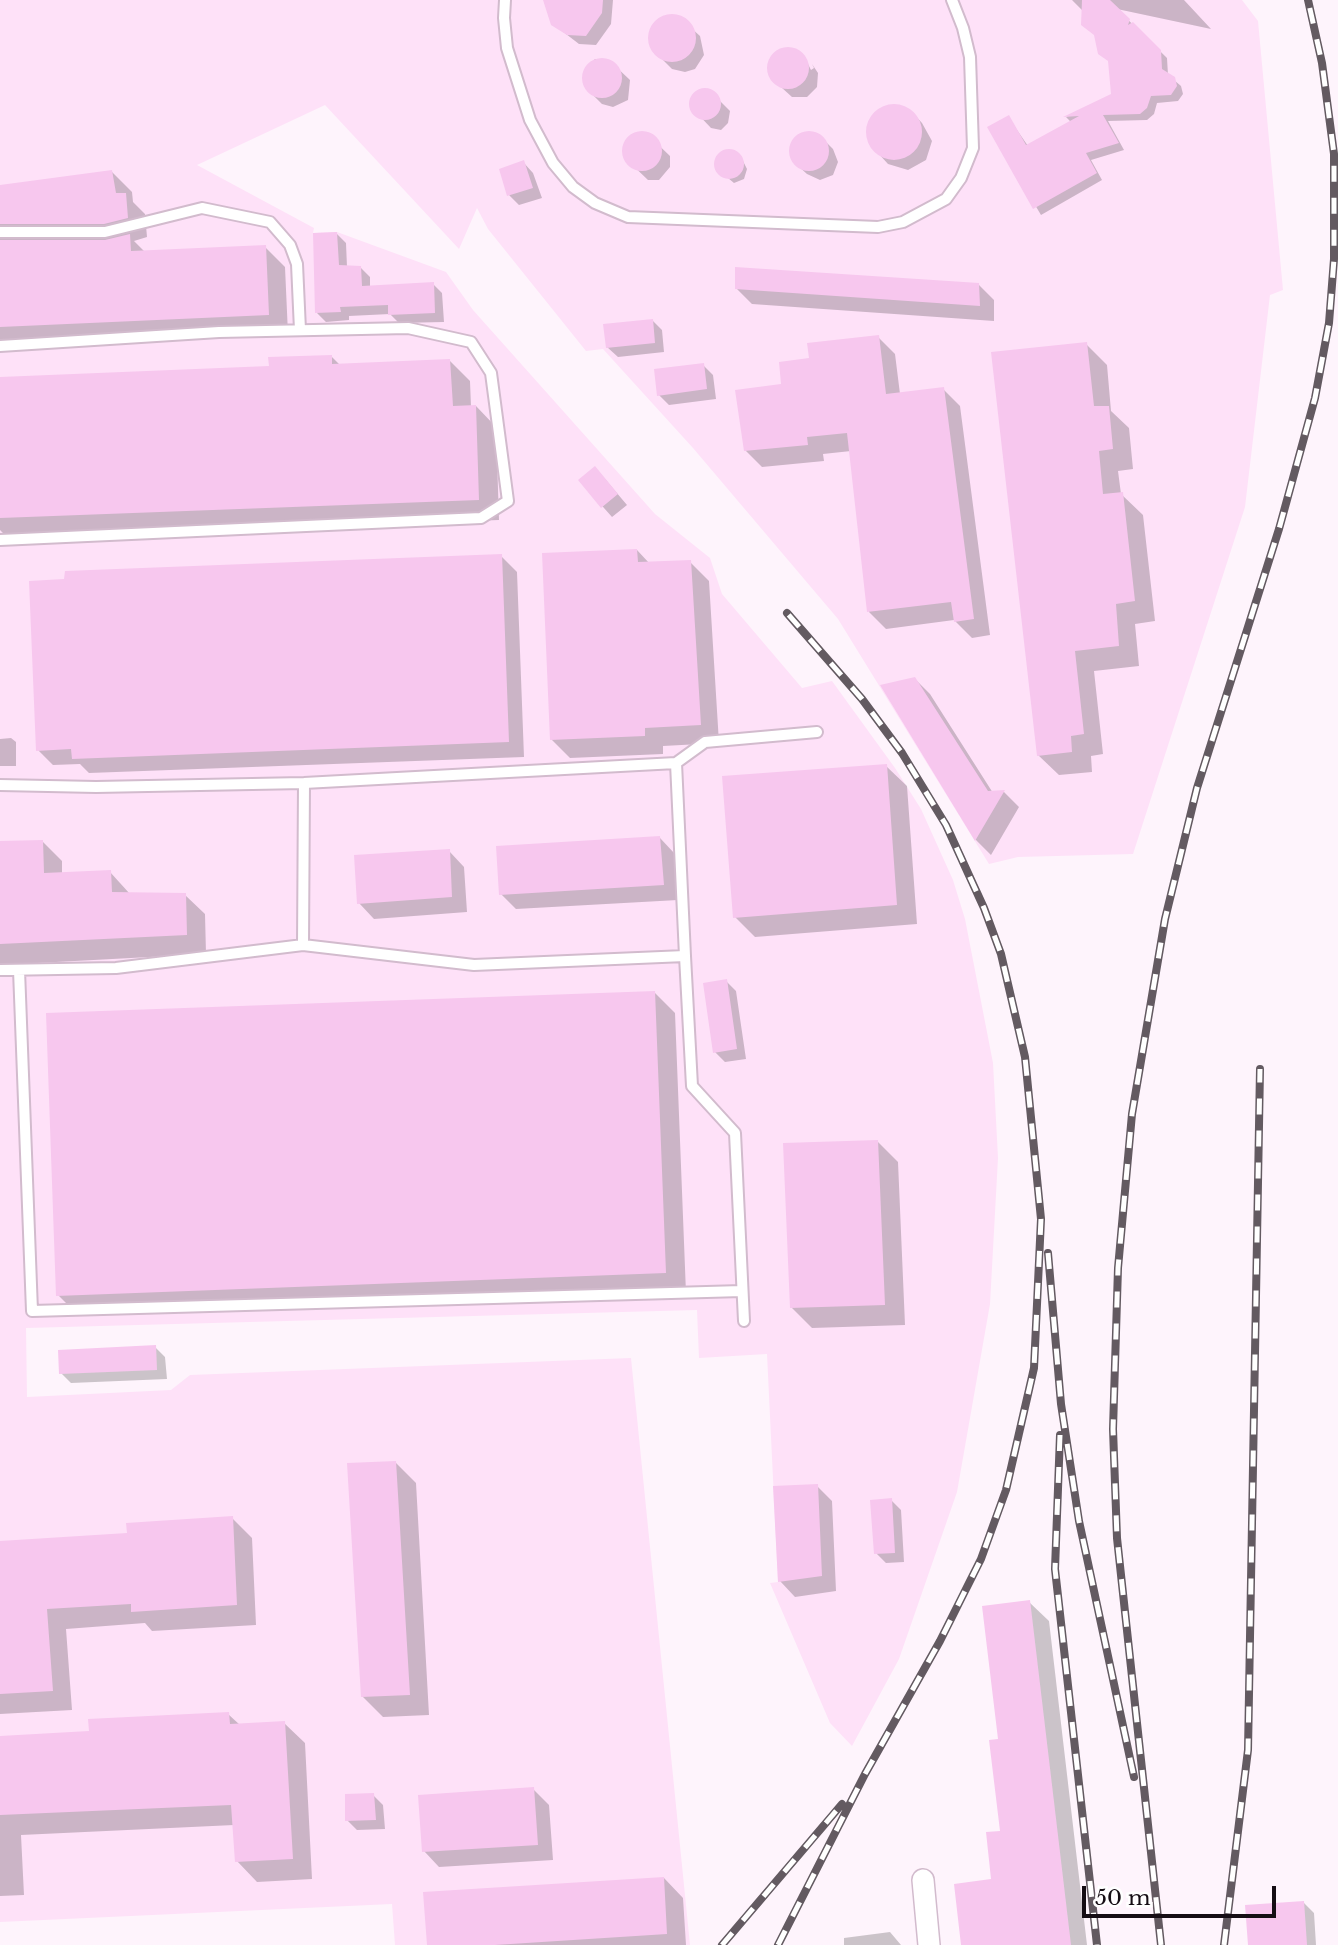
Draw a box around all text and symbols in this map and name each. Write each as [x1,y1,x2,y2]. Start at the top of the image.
scale bar [1086,1871,1280,1915]
text: 50 m [1095,1885,1150,1911]

